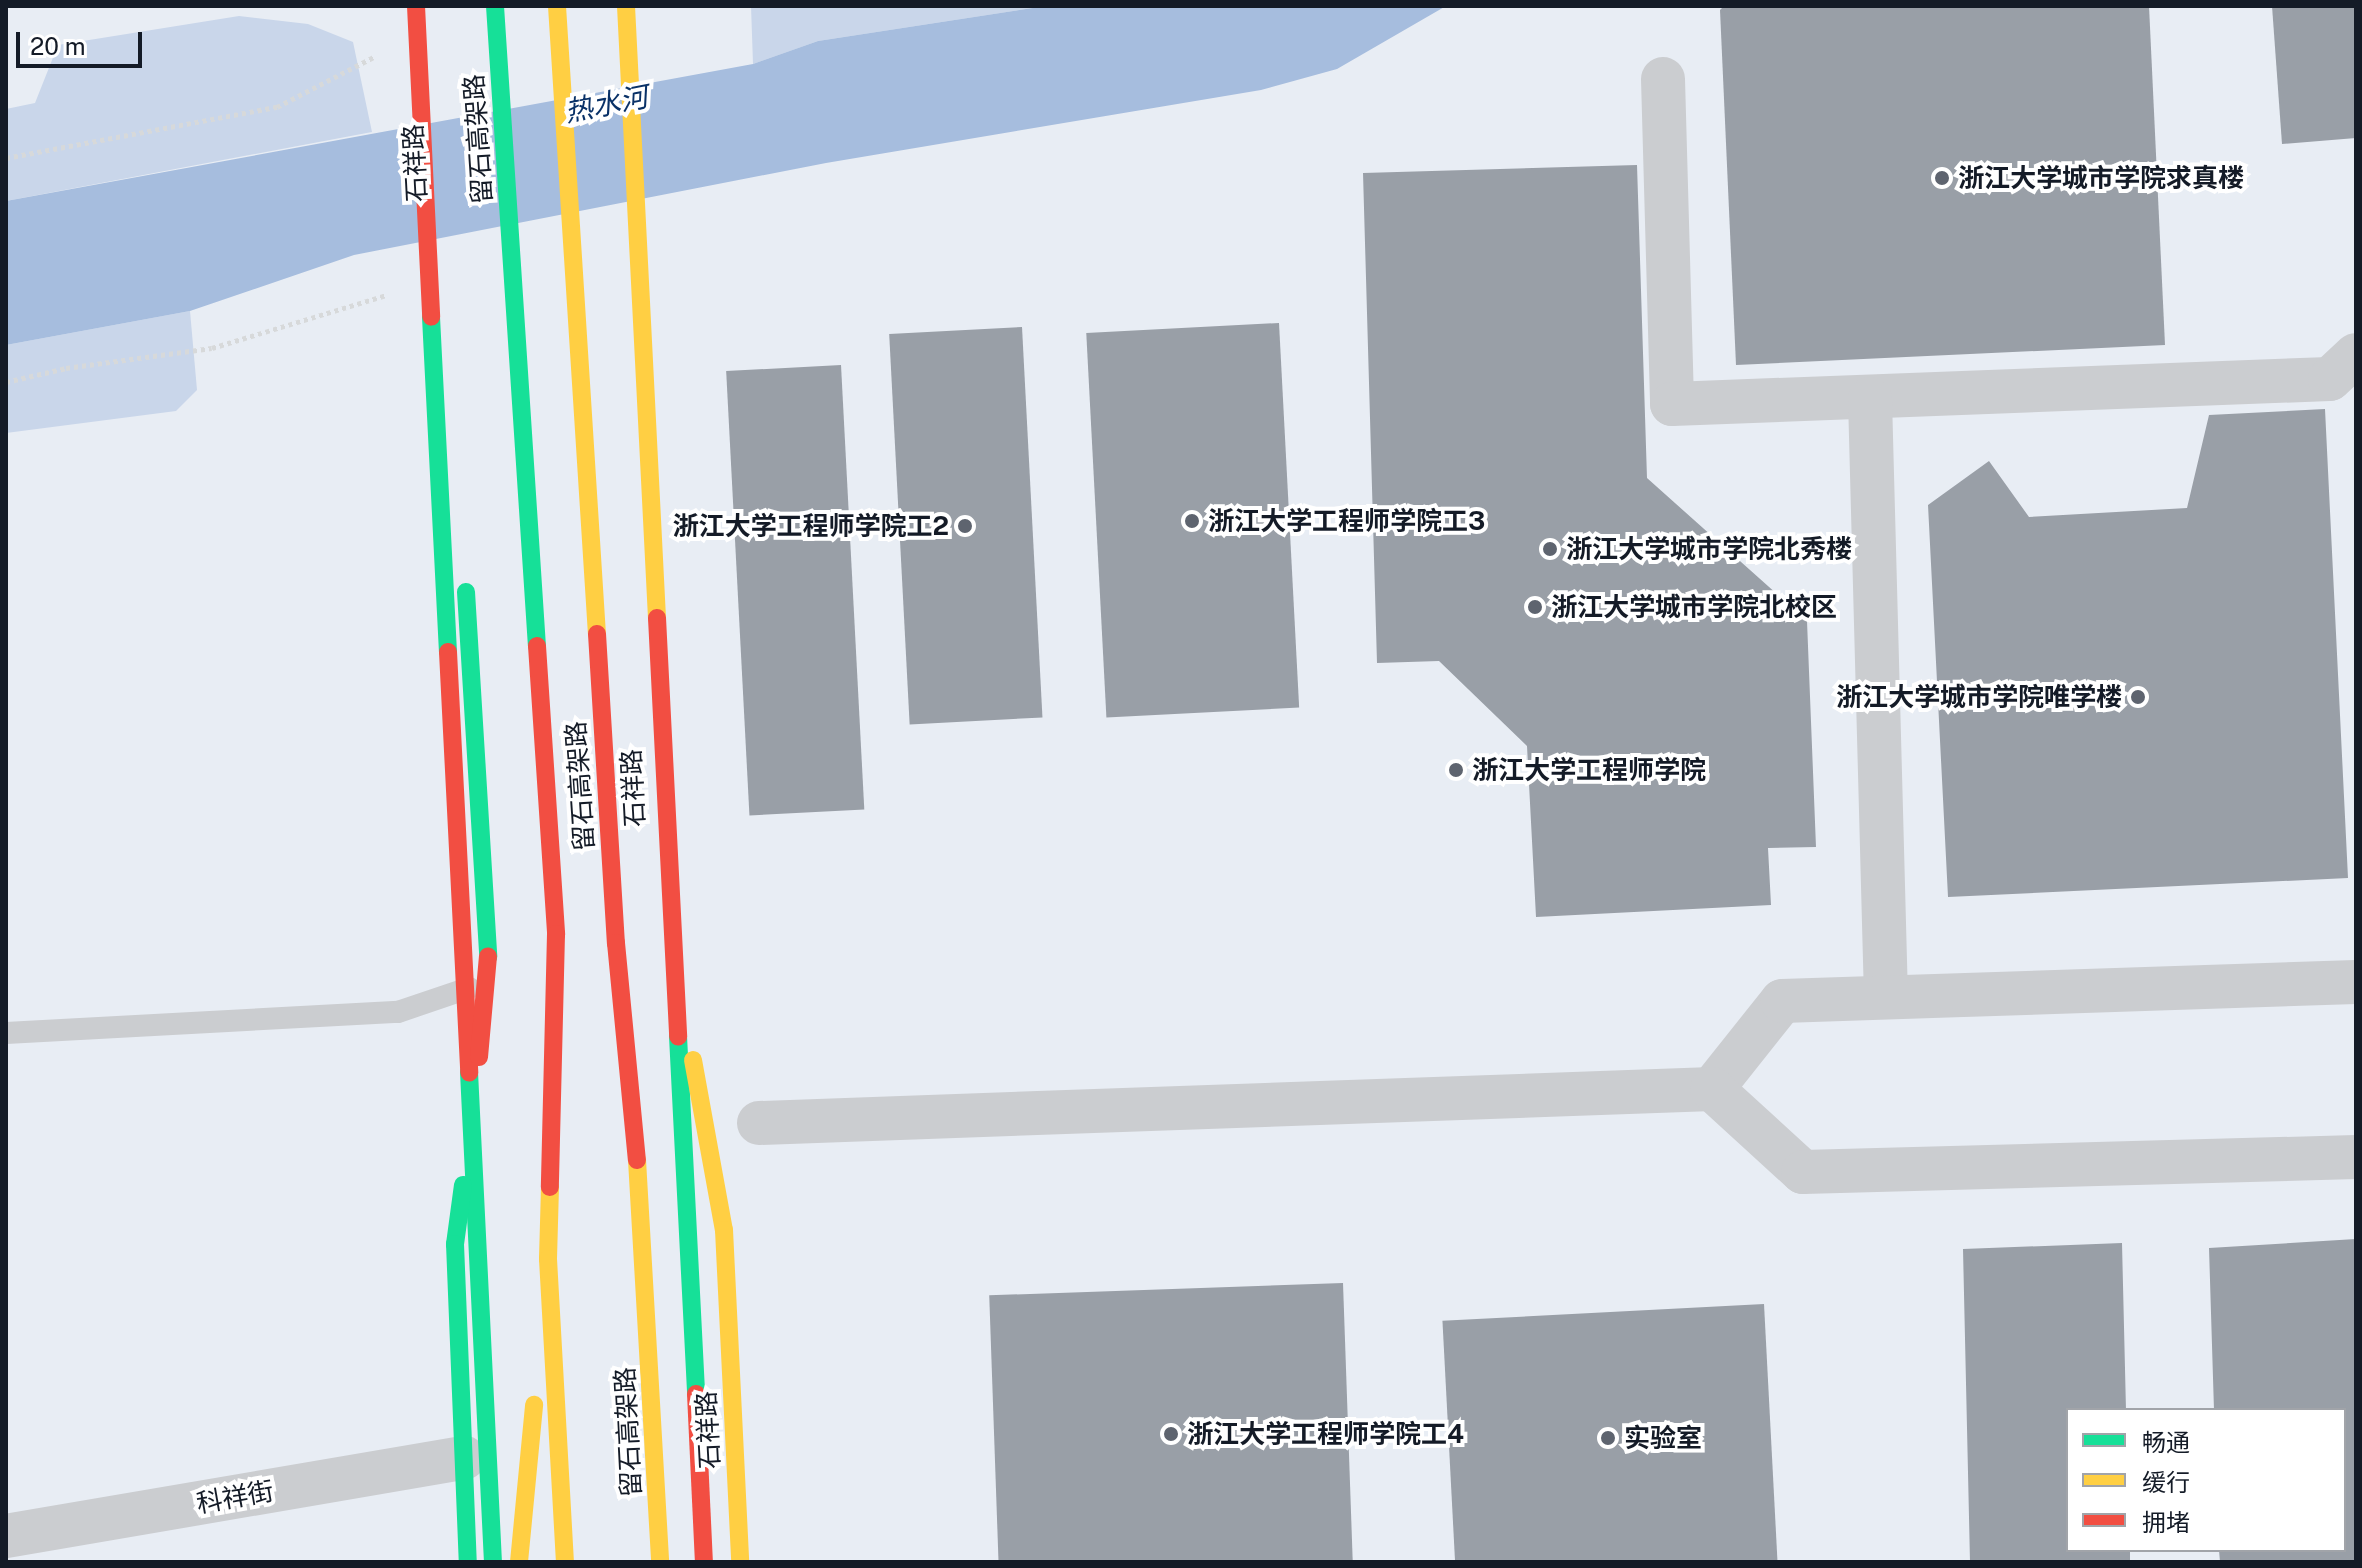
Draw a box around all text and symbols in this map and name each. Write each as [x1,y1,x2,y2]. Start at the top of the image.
scale bar [20,16,146,66]
text: 20 m [30,32,86,60]
street label: 留石高架路 [458,73,498,205]
water label: 热水河 [562,79,650,129]
street label: 石祥路 [397,123,433,203]
place label: 浙江大学城市学院求真楼 [1958,162,2244,194]
marker: 浙江大学城市学院求真楼 [1933,169,1951,187]
place label: 浙江大学工程师学院工3 [1208,505,1485,537]
place label: 浙江大学工程师学院工2 [672,510,949,542]
marker: 浙江大学工程师学院工3 [1183,512,1201,530]
marker: 浙江大学工程师学院工2 [956,517,974,535]
place label: 浙江大学城市学院北秀楼 [1566,533,1852,565]
marker: 浙江大学城市学院北秀楼 [1541,540,1559,558]
place label: 浙江大学城市学院北校区 [1551,591,1837,623]
marker: 浙江大学城市学院北校区 [1526,598,1544,616]
place label: 浙江大学城市学院唯学楼 [1836,681,2122,713]
marker: 浙江大学城市学院唯学楼 [2129,688,2147,706]
street label: 留石高架路 [560,720,600,852]
street label: 石祥路 [615,748,651,828]
place label: 浙江大学工程师学院 [1472,754,1706,786]
marker: 浙江大学工程师学院 [1447,761,1465,779]
street label: 留石高架路 [609,1366,647,1498]
street label: 石祥路 [690,1390,726,1470]
legend [2066,1408,2346,1552]
place label: 浙江大学工程师学院工4 [1187,1418,1464,1450]
place label: 实验室 [1624,1422,1702,1454]
marker: 浙江大学工程师学院工4 [1162,1425,1180,1443]
text: 畅通 [2142,1428,2190,1456]
marker: 实验室 [1599,1429,1617,1447]
text: 缓行 [2142,1468,2190,1496]
street label: 科祥街 [194,1475,276,1519]
text: 拥堵 [2142,1508,2190,1536]

